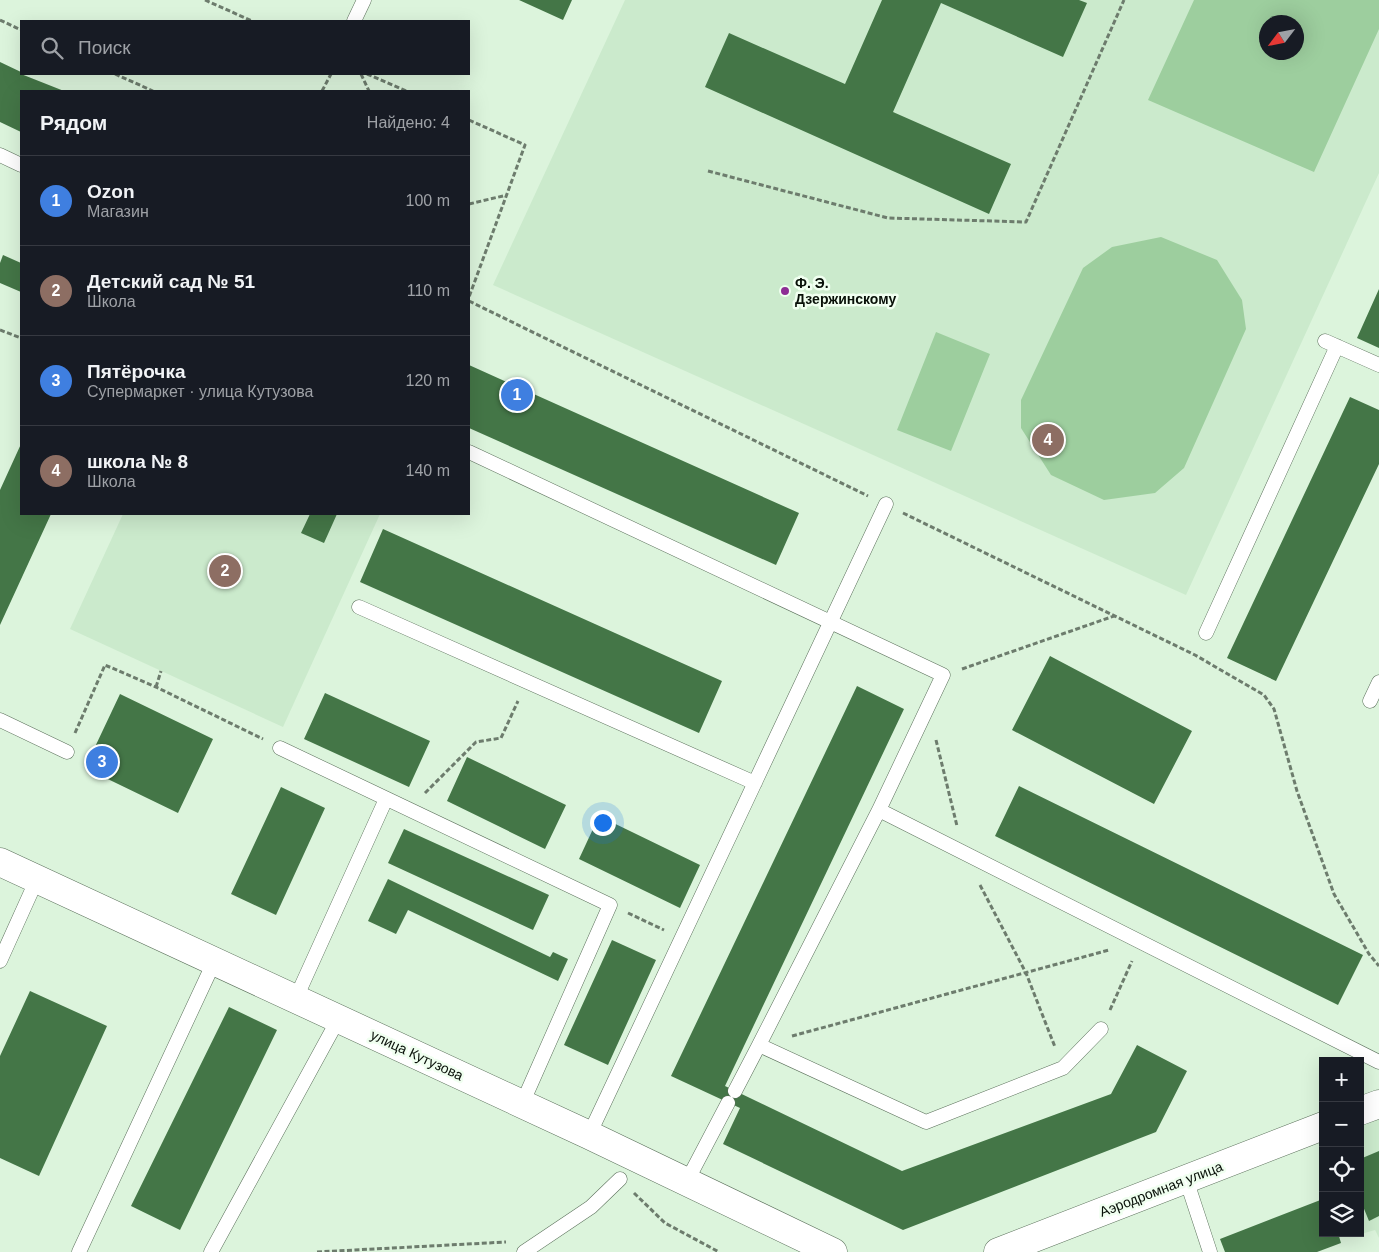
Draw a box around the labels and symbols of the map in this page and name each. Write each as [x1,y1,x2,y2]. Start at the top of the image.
north arrow [1259,15,1304,60]
place label: Ф. Э. Дзержинскому [795,275,896,307]
marker: Ф. Э. Дзержинскому [779,285,791,297]
pin: 1 [501,376,533,414]
pin: 4 [1032,421,1064,459]
pin: 2 [209,552,241,590]
pin: 3 [86,743,118,781]
your location [590,810,616,836]
street label: улица Кутузова [368,1027,466,1084]
street label: Аэродромная улица [1097,1158,1225,1220]

